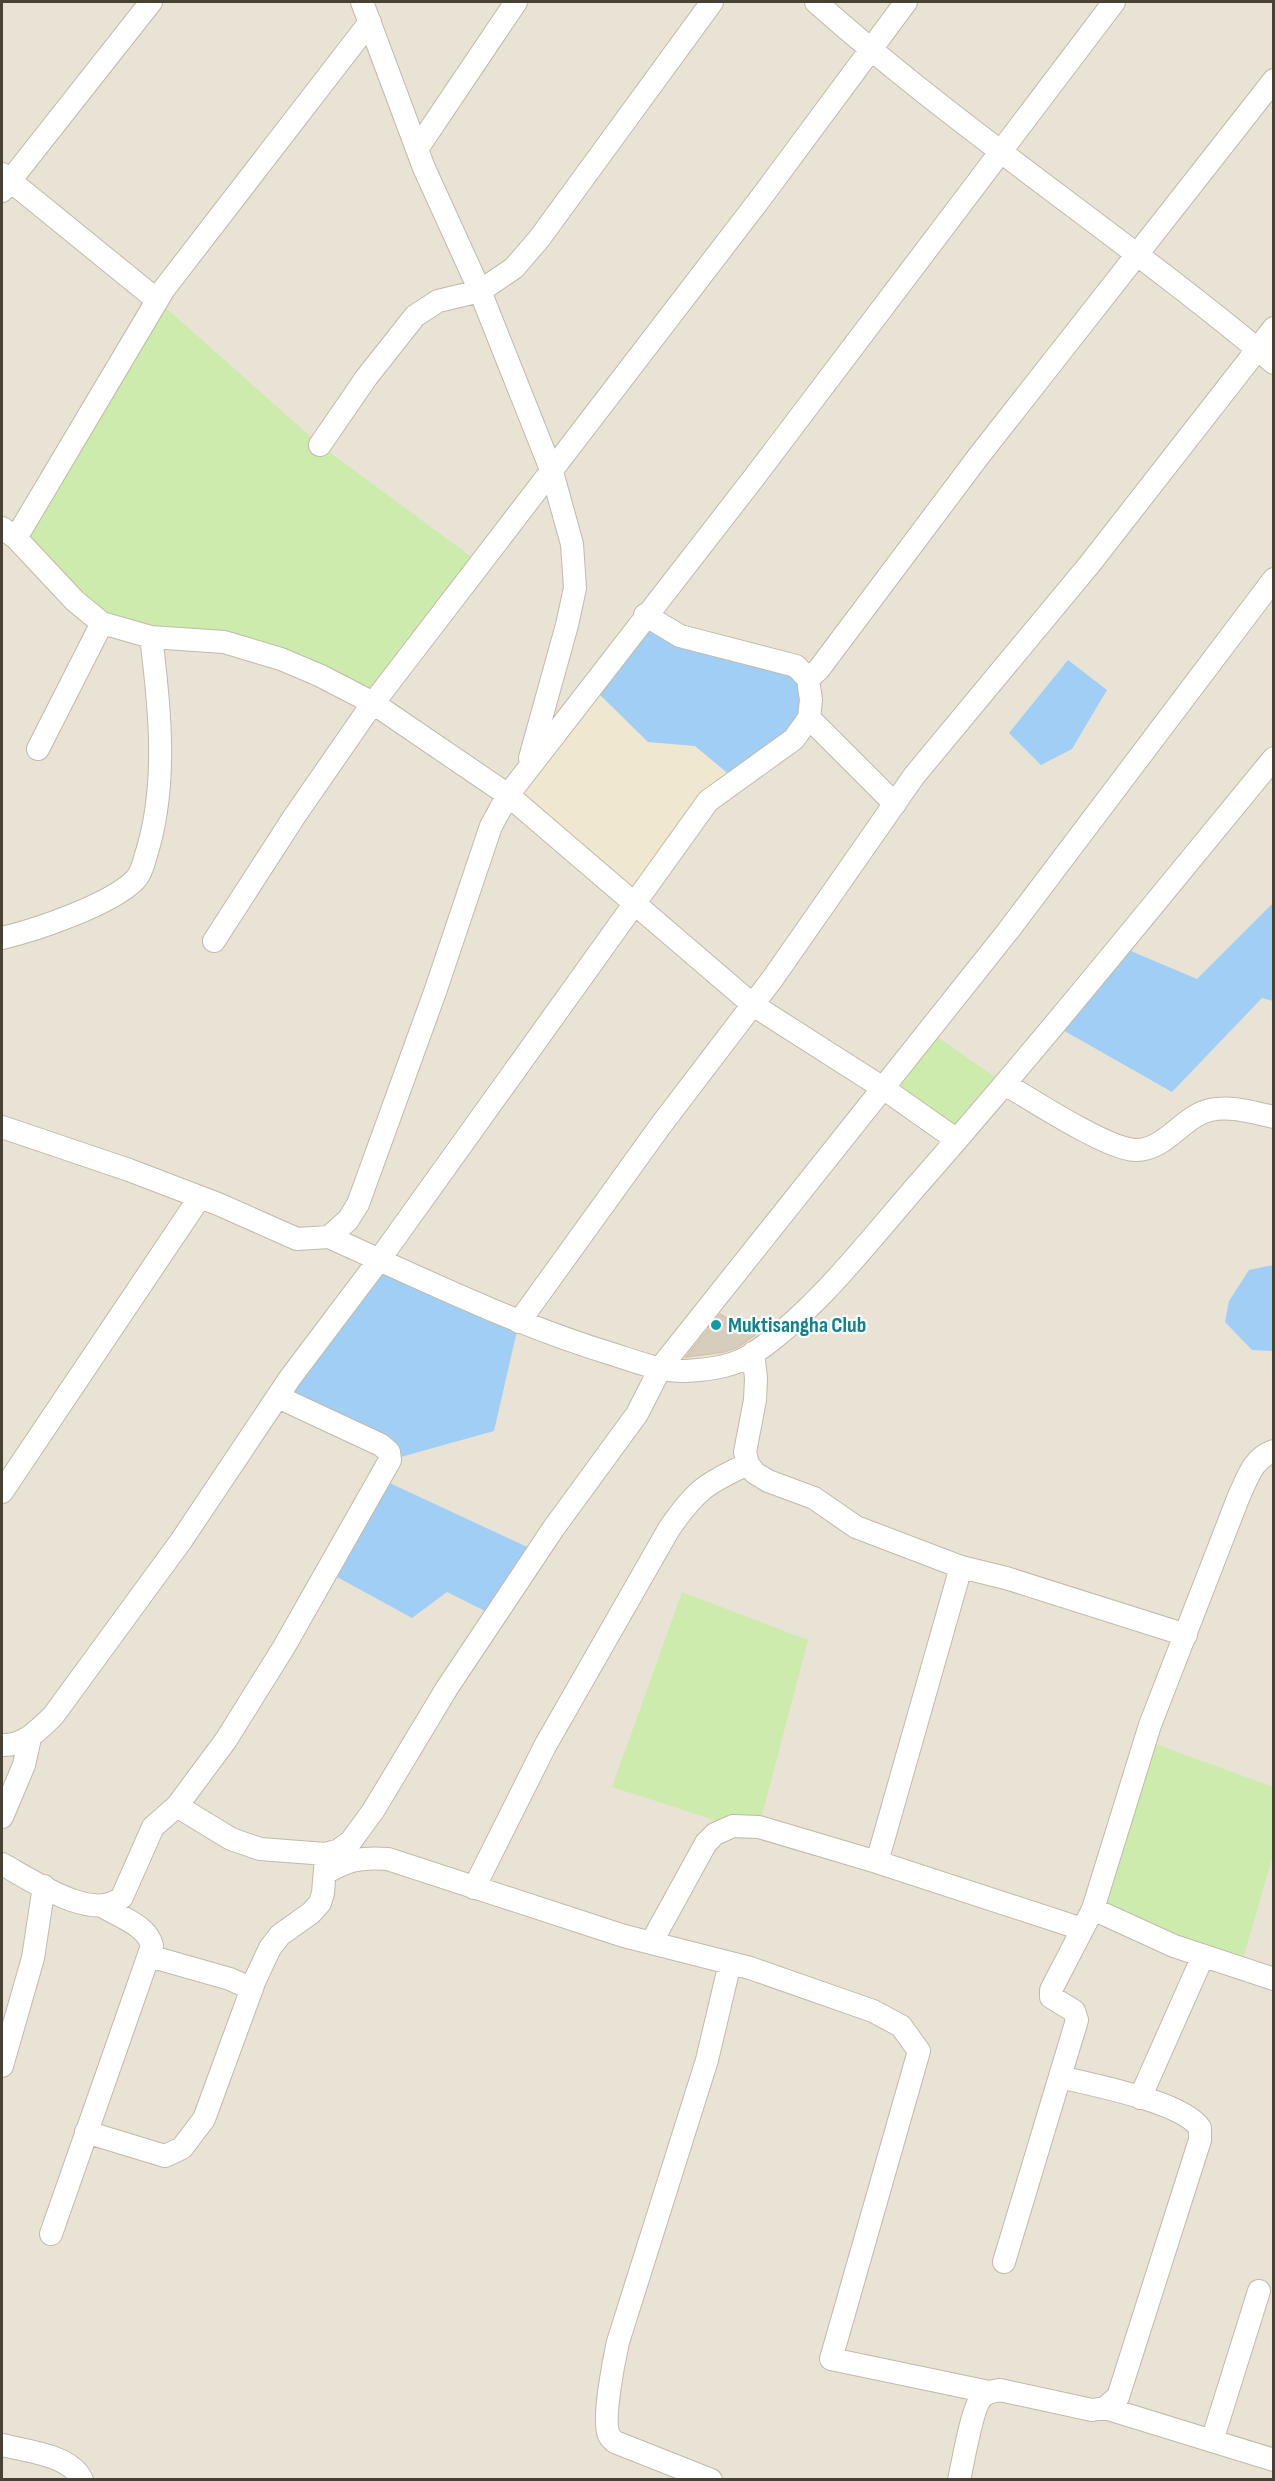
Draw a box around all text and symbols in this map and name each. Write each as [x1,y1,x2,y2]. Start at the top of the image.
place label: Muktisangha Club [728,1312,866,1339]
marker: Muktisangha Club [709,1318,723,1332]

